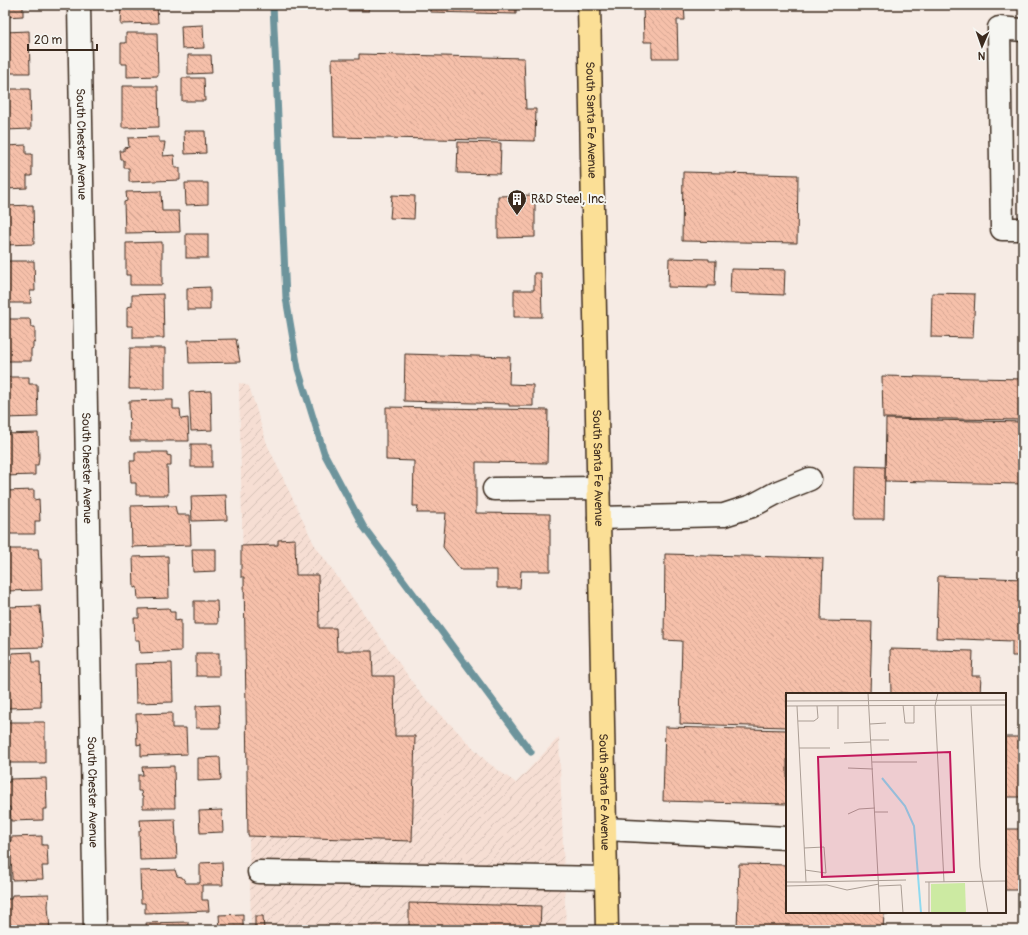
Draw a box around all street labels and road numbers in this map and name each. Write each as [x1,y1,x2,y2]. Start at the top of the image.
street label: South Santa Fe Avenue [582,61,599,179]
street label: South Chester Avenue [72,88,89,200]
street label: South Santa Fe Avenue [589,409,606,527]
street label: South Chester Avenue [78,412,95,524]
street label: South Santa Fe Avenue [595,733,612,851]
street label: South Chester Avenue [84,736,101,848]

